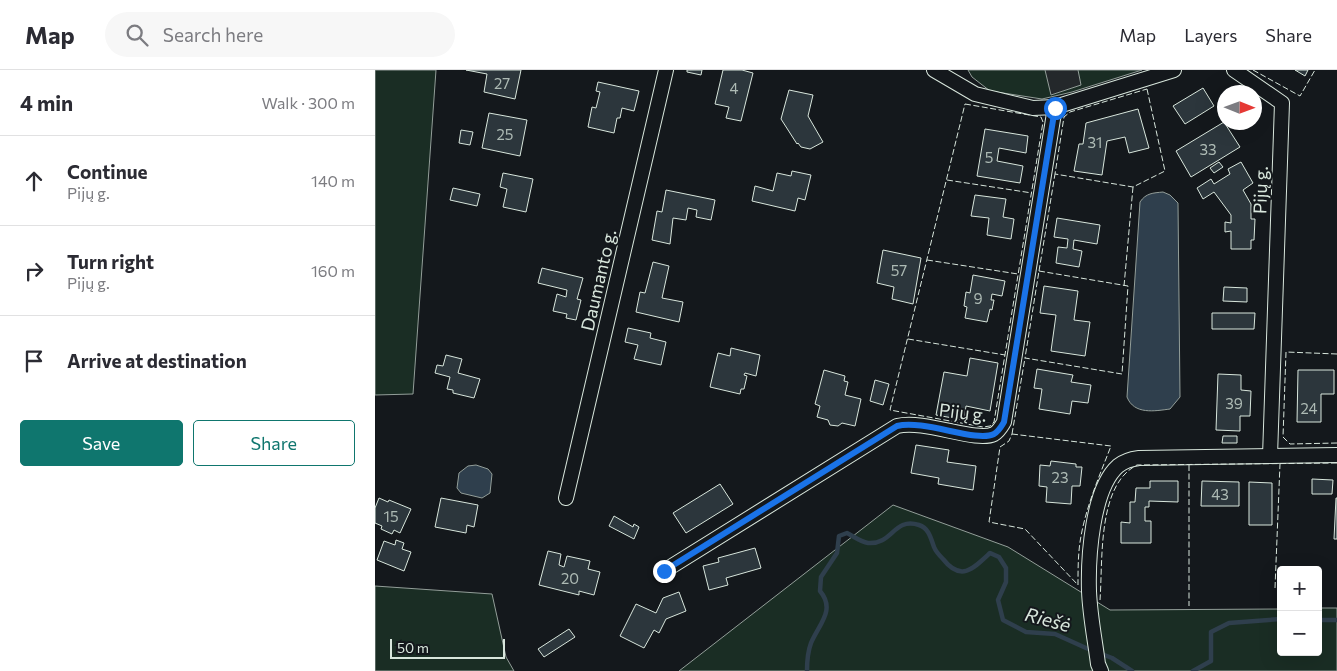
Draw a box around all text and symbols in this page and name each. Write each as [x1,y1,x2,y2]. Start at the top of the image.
search box [105,12,455,57]
text: Map [25,20,75,49]
icon: search [123,21,151,49]
text: Search here [163,23,263,46]
text: Map [1119,24,1156,46]
text: Layers [1184,24,1237,46]
text: Share [1265,24,1312,46]
house number: 27 [494,74,510,92]
house number: 4 [730,79,739,97]
north arrow [1217,85,1262,130]
text: 4 min [20,90,73,115]
text: Walk · 300 m [261,93,355,112]
route start [1044,97,1067,120]
house number: 25 [497,125,513,143]
house number: 31 [1088,133,1102,151]
house number: 33 [1199,140,1217,158]
house number: 5 [985,148,993,166]
text: Continue [67,160,147,183]
street label: Pijų g. [1248,166,1272,214]
icon: ahead [20,167,48,195]
text: 140 m [311,171,355,190]
text: Pijų g. [67,183,110,202]
street label: Daumanto g. [576,227,620,333]
text: Turn right [67,250,154,273]
icon: right [20,257,48,285]
text: 160 m [311,261,355,280]
house number: 57 [891,261,907,279]
text: Pijų g. [67,273,110,292]
house number: 9 [973,289,983,307]
icon: arrive [20,347,48,375]
text: Arrive at destination [67,349,247,372]
house number: 39 [1225,394,1243,412]
street label: Pijų g. [938,398,988,426]
house number: 24 [1300,399,1318,417]
button: Save [20,420,183,466]
button: Share [193,420,355,466]
house number: 23 [1052,468,1068,486]
house number: 43 [1211,485,1229,503]
house number: 15 [383,507,399,525]
route end [653,560,676,583]
map controls [1277,566,1322,656]
button: + [1277,566,1322,611]
house number: 20 [561,569,579,587]
water label: Riešė [1023,602,1073,636]
button: − [1277,611,1322,656]
scale bar [390,636,505,659]
text: 50 m [397,639,429,656]

